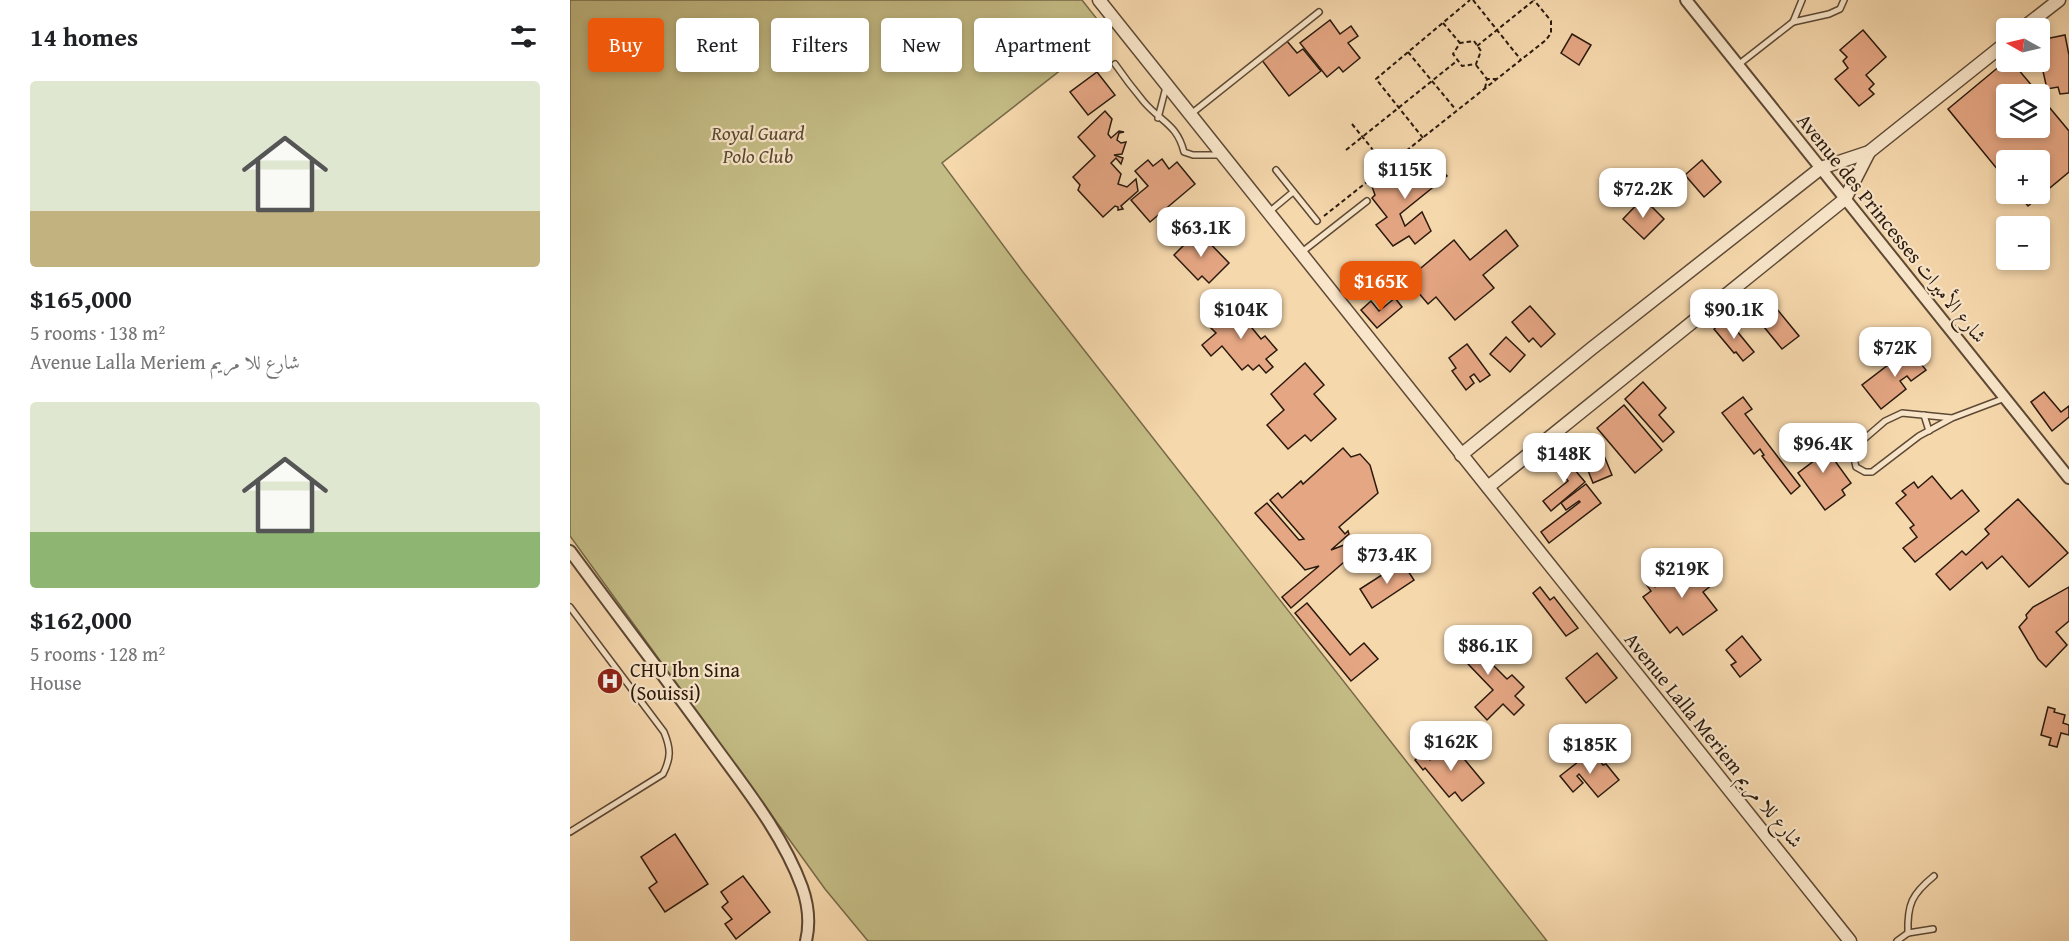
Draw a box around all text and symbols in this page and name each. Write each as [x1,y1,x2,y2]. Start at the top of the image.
text: 14 homes [30,17,138,56]
chip: Buy [588,18,664,72]
chip: Rent [676,18,759,72]
chip: Filters [771,18,869,72]
chip: New [881,18,962,72]
chip: Apartment [974,18,1112,72]
north arrow [1996,18,2050,72]
map controls [1996,18,2050,270]
icon: filters [507,20,540,53]
button: layers [1996,84,2050,138]
street label: Avenue des Princesses شارع الأميرات [1787,107,1994,351]
park label: Royal Guard Polo Club [710,118,805,170]
icon: home [231,120,339,228]
pin: $115K [1363,149,1447,200]
button: + [1996,150,2050,204]
text: $115K [1378,154,1432,183]
pin: $72.2K [1594,168,1692,219]
text: $72.2K [1613,173,1673,202]
pin: $63.1K [1152,207,1250,258]
text: $63.1K [1171,212,1231,241]
button: − [1996,216,2050,270]
pin: $165K [1339,261,1423,312]
text: $165K [1354,266,1408,295]
text: $165,000 [30,279,132,318]
pin: $104K [1199,289,1283,340]
pin: $90.1K [1685,289,1783,340]
text: $104K [1214,294,1268,323]
text: $90.1K [1704,294,1764,323]
text: 5 rooms · 138 m² [30,318,165,347]
pin: $72K [1859,327,1931,378]
text: $72K [1873,332,1917,361]
text: Avenue Lalla Meriem شارع للا مريم [30,347,300,376]
pin: $96.4K [1774,423,1872,474]
text: $96.4K [1793,428,1853,457]
pin: $148K [1522,433,1606,484]
text: $148K [1537,438,1591,467]
icon: home [231,441,339,549]
pin: $73.4K [1338,534,1436,585]
text: $73.4K [1357,539,1417,568]
pin: $219K [1640,548,1724,599]
text: $219K [1655,553,1709,582]
text: $162,000 [30,600,132,639]
pin: $86.1K [1439,625,1537,676]
street label: Avenue Lalla Meriem شارع للا مريم [1615,626,1811,856]
text: $86.1K [1458,630,1518,659]
text: 5 rooms · 128 m² [30,639,165,668]
place label: CHU Ibn Sina (Souissi) [630,655,740,707]
hospital icon: CHU Ibn Sina (Souissi) [595,666,625,696]
text: House [30,668,82,697]
pin: $162K [1409,721,1493,772]
pin: $185K [1548,724,1632,775]
text: $162K [1424,726,1478,755]
text: $185K [1563,729,1617,758]

